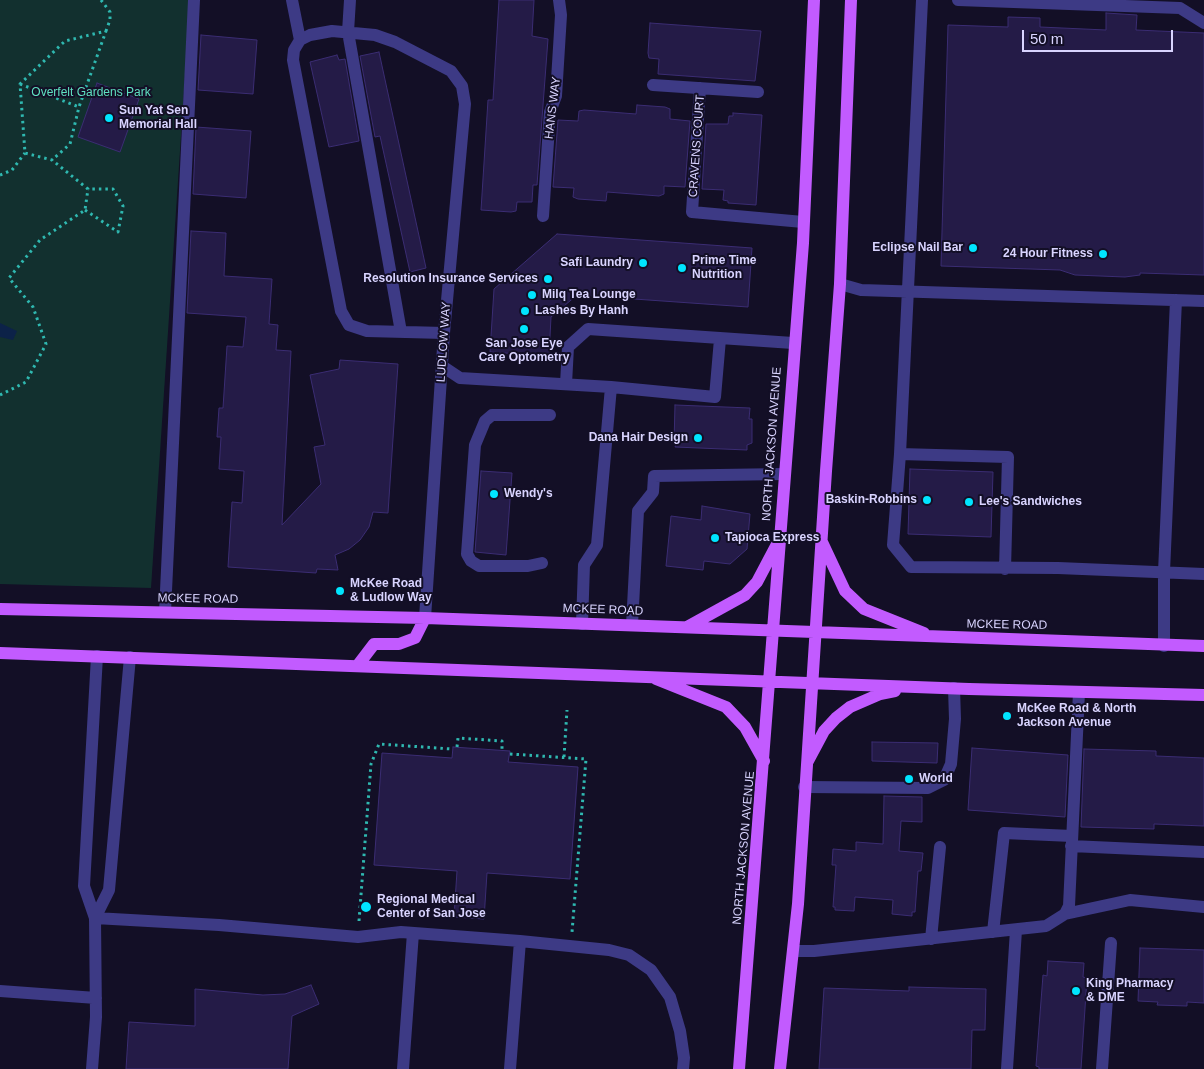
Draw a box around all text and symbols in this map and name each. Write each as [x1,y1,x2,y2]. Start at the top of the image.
scale bar [1024,20,1175,52]
text: 50 m [1030,30,1063,47]
street label: HANS WAY [542,76,564,140]
park label: Overfelt Gardens Park [31,86,151,100]
street label: CRAVENS COURT [686,94,708,198]
place label: Sun Yat Sen Memorial Hall [119,104,197,132]
marker: Sun Yat Sen Memorial Hall [103,112,115,124]
place label: Eclipse Nail Bar [872,241,963,255]
marker: Eclipse Nail Bar [967,242,979,254]
place label: 24 Hour Fitness [1003,247,1093,261]
marker: 24 Hour Fitness [1097,248,1109,260]
place label: Prime Time Nutrition [692,254,756,282]
place label: Safi Laundry [560,256,633,270]
marker: Safi Laundry [637,257,649,269]
marker: Prime Time Nutrition [676,262,688,274]
place label: Resolution Insurance Services [363,272,538,286]
marker: Resolution Insurance Services [542,273,554,285]
place label: Milq Tea Lounge [542,288,636,302]
marker: Milq Tea Lounge [526,289,538,301]
street label: LUDLOW WAY [434,301,454,383]
place label: Lashes By Hanh [535,304,628,318]
marker: Lashes By Hanh [519,305,531,317]
marker: San Jose Eye Care Optometry [518,323,530,335]
place label: San Jose Eye Care Optometry [479,337,569,365]
street label: NORTH JACKSON AVENUE [759,367,785,521]
place label: Dana Hair Design [589,431,688,445]
marker: Dana Hair Design [692,432,704,444]
place label: Wendy's [504,487,553,501]
marker: Wendy's [488,488,500,500]
place label: Baskin-Robbins [826,493,917,507]
marker: Baskin-Robbins [921,494,933,506]
place label: Lee's Sandwiches [979,495,1082,509]
marker: Lee's Sandwiches [963,496,975,508]
place label: Tapioca Express [725,531,819,545]
marker: Tapioca Express [709,532,721,544]
place label: McKee Road & Ludlow Way [350,577,432,605]
marker: McKee Road & Ludlow Way [334,585,346,597]
street label: MCKEE ROAD [158,591,238,607]
street label: MCKEE ROAD [562,601,644,619]
street label: MCKEE ROAD [967,617,1047,633]
place label: McKee Road & North Jackson Avenue [1017,702,1136,730]
marker: McKee Road & North Jackson Avenue [1001,710,1013,722]
street label: NORTH JACKSON AVENUE [730,771,758,925]
place label: World [919,772,953,786]
marker: World [903,773,915,785]
place label: Regional Medical Center of San Jose [377,893,486,921]
marker: Regional Medical Center of San Jose [359,900,373,914]
place label: King Pharmacy & DME [1086,977,1173,1005]
marker: King Pharmacy & DME [1070,985,1082,997]

